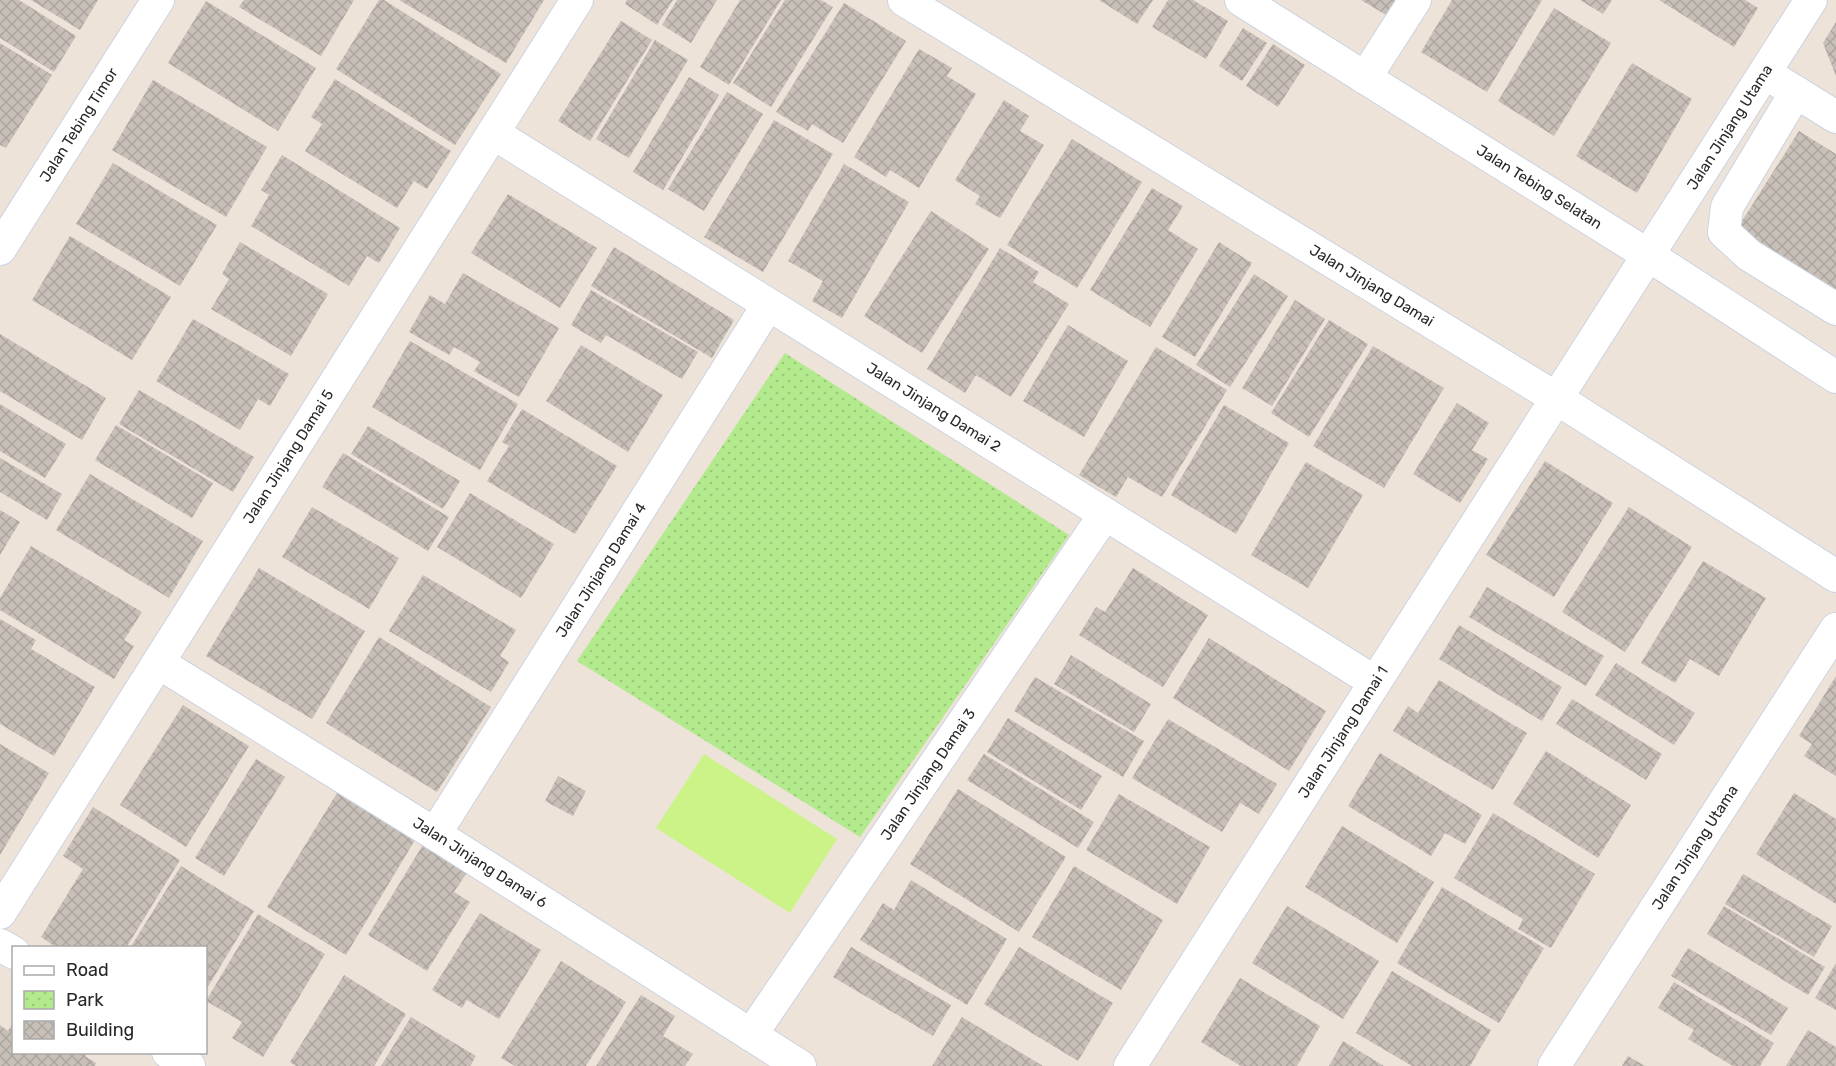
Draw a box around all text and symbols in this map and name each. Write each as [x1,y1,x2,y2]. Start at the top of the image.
street label: Jalan Jinjang Utama [1683,61,1776,193]
street label: Jalan Tebing Timor [36,64,122,185]
street label: Jalan Tebing Selatan [1473,141,1605,233]
street label: Jalan Jinjang Damai [1306,241,1437,330]
street label: Jalan Jinjang Damai 2 [863,359,1004,456]
street label: Jalan Jinjang Damai 5 [239,386,338,527]
street label: Jalan Jinjang Damai 4 [552,499,650,641]
street label: Jalan Jinjang Damai 1 [1295,663,1392,801]
street label: Jalan Jinjang Damai 3 [877,705,979,844]
street label: Jalan Jinjang Utama [1648,782,1742,913]
street label: Jalan Jinjang Damai 6 [410,814,550,912]
legend [12,946,207,1054]
text: Road [66,959,109,981]
text: Park [66,989,104,1011]
text: Building [66,1019,134,1041]

